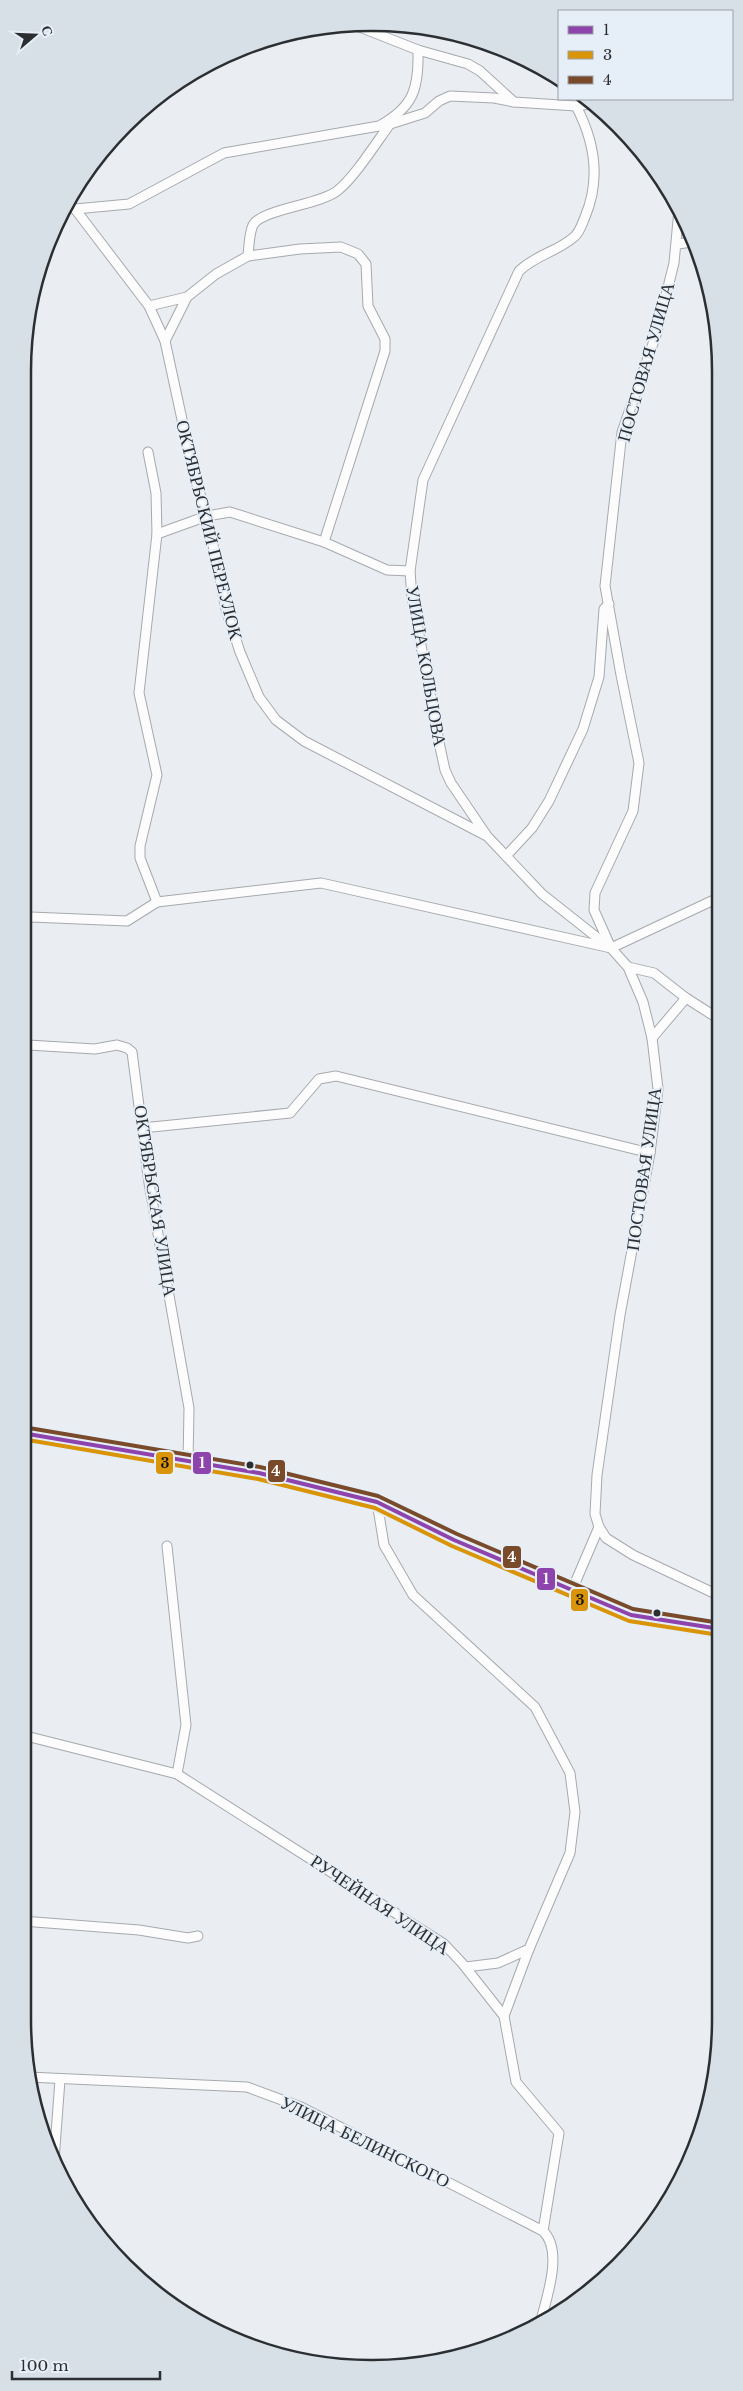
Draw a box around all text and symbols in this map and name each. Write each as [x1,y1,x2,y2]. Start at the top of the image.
north arrow [10,10,60,60]
legend [558,10,733,100]
text: 1 [603,20,610,39]
text: С [37,23,57,38]
text: 3 [603,45,612,64]
text: 4 [603,70,612,89]
street label: ПОСТОВАЯ УЛИЦА [613,280,679,444]
street label: ОКТЯБРЬСКИЙ ПЕРЕУЛОК [171,418,247,643]
street label: УЛИЦА КОЛЬЦОВА [401,584,451,748]
street label: ПОСТОВАЯ УЛИЦА [622,1086,666,1252]
street label: ОКТЯБРЬСКАЯ УЛИЦА [129,1104,181,1298]
line badge: 3 [155,1451,174,1475]
line badge: 1 [192,1451,212,1475]
text: 3 [161,1454,170,1472]
text: 1 [199,1454,205,1472]
line badge: 4 [267,1459,286,1483]
unlabelled marker [245,1460,255,1470]
text: 4 [271,1462,281,1480]
line badge: 4 [502,1545,522,1569]
text: 4 [507,1548,517,1566]
line badge: 1 [536,1567,556,1591]
text: 1 [543,1570,549,1588]
line badge: 3 [570,1588,589,1612]
text: 3 [576,1591,585,1609]
unlabelled marker [652,1608,662,1618]
street label: РУЧЕЙНАЯ УЛИЦА [306,1850,454,1960]
street label: УЛИЦА БЕЛИНСКОГО [277,2091,453,2193]
scale bar [12,2348,160,2380]
text: 100 m [20,2356,69,2375]

